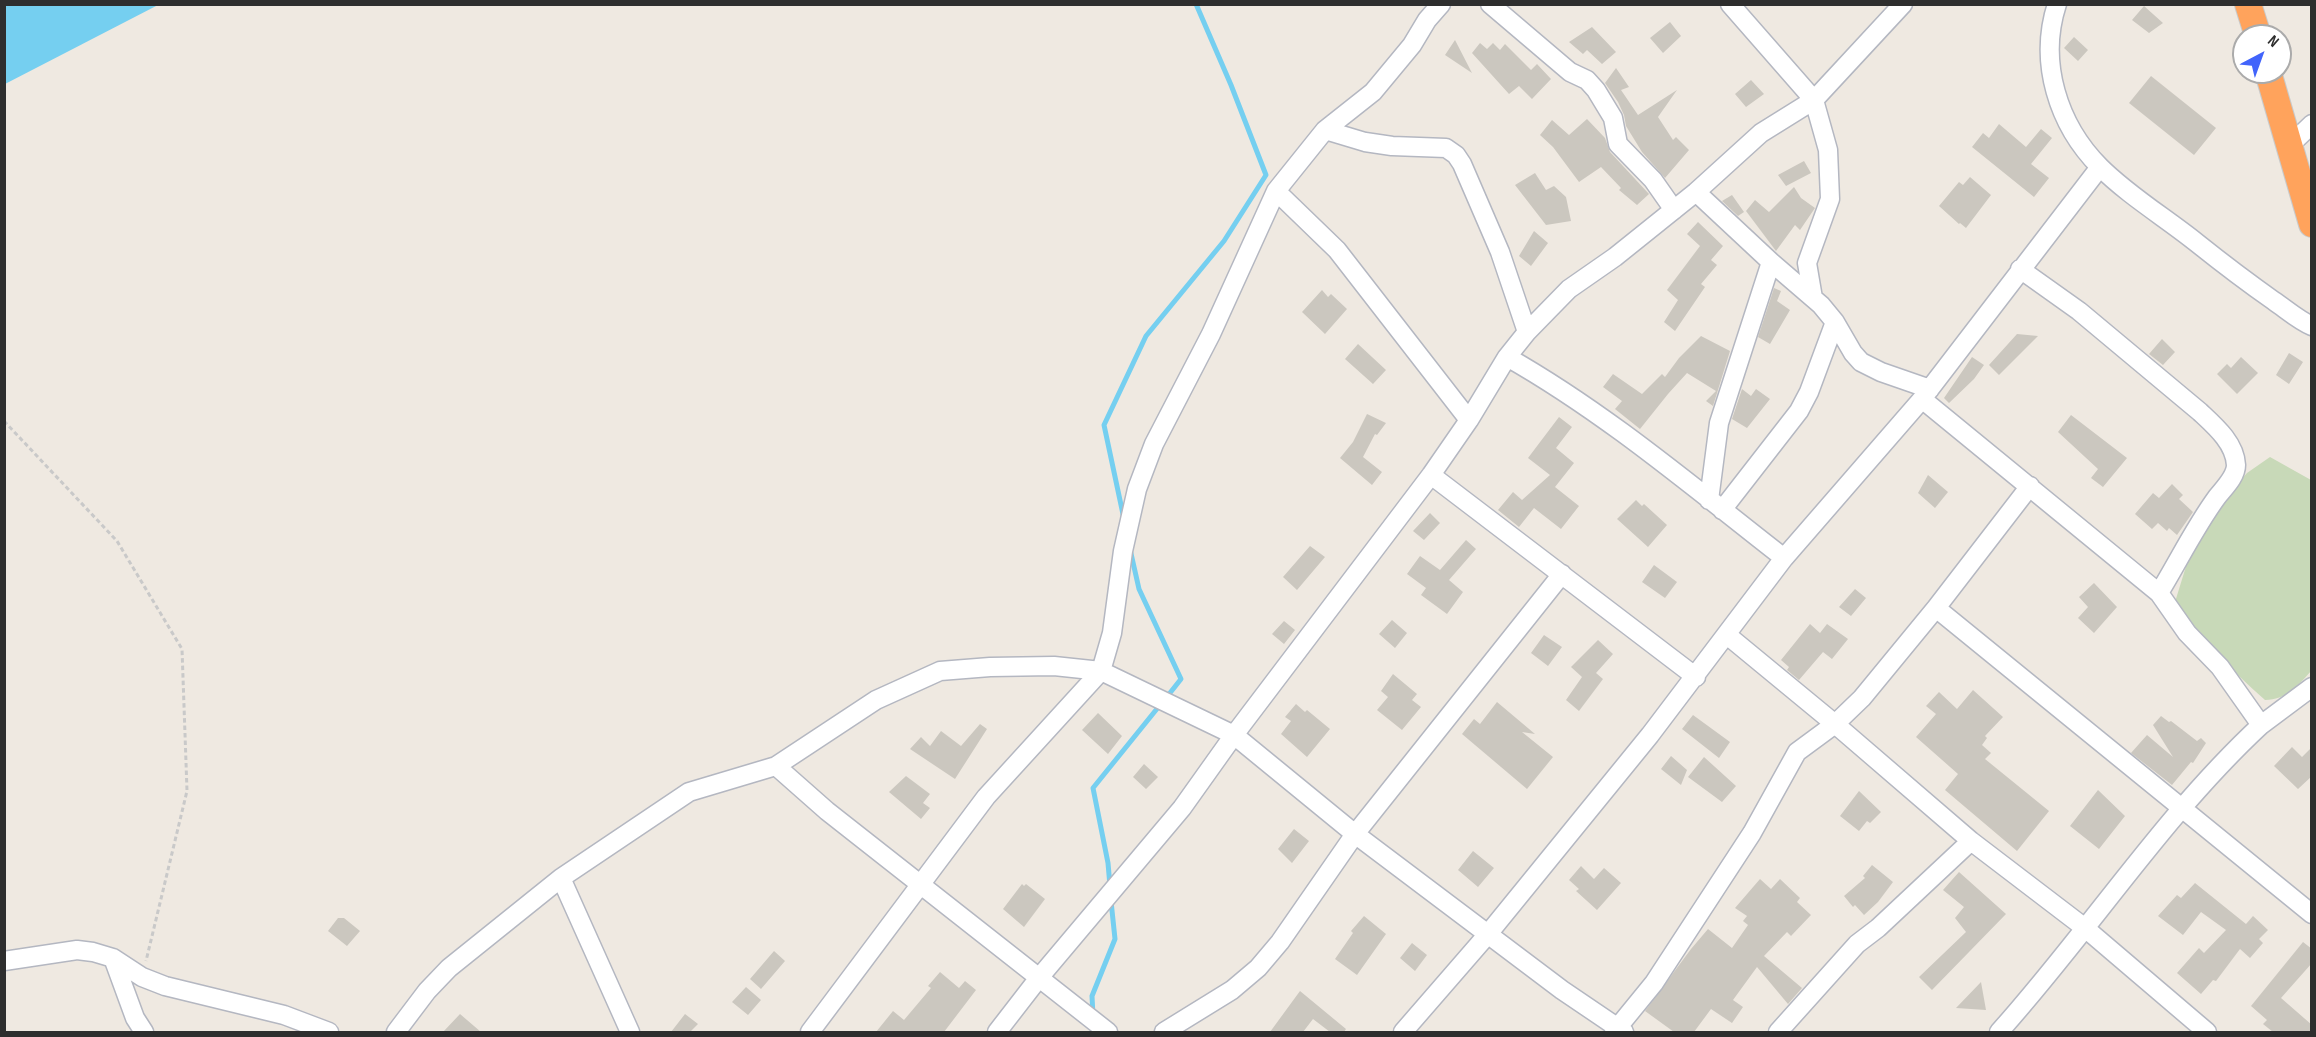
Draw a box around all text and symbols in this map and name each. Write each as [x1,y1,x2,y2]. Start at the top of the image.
north arrow [2232,24,2292,84]
text: N [2263,32,2282,52]

